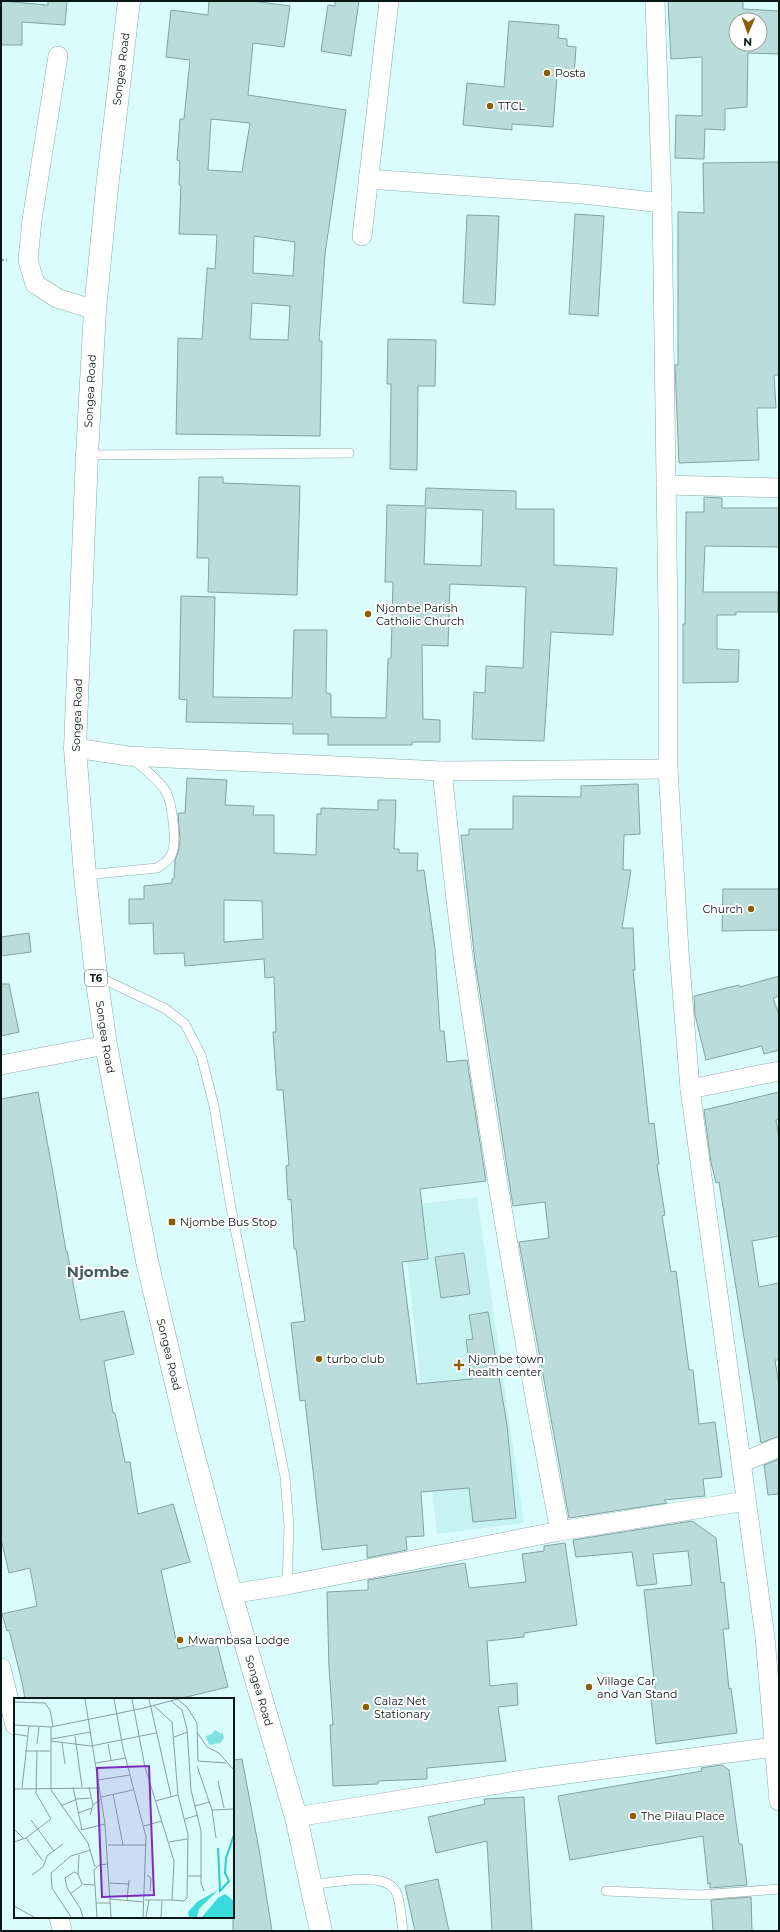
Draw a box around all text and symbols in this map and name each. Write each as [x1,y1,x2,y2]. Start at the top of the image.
north arrow [728,12,768,52]
street label: Songea Road [110,32,132,106]
text: N [743,35,752,49]
place label: Posta [555,66,586,80]
marker: Posta [542,68,552,78]
place label: TTCL [498,99,525,113]
marker: TTCL [485,101,495,111]
street label: Songea Road [81,354,99,428]
place label: Njombe Parish Catholic Church [376,601,464,628]
marker: Njombe Parish Catholic Church [363,609,373,619]
street label: Songea Road [69,678,85,752]
place label: Church [703,902,743,916]
marker: Church [746,904,756,914]
road number: T6 [85,970,107,986]
street label: Songea Road [93,1000,118,1074]
place label: Njombe Bus Stop [180,1215,277,1229]
marker: Njombe Bus Stop [167,1217,177,1227]
district label: Njombe [67,1262,129,1281]
street label: Songea Road [154,1317,184,1392]
place label: turbo club [327,1352,384,1366]
place label: Njombe town health center [468,1352,544,1379]
marker: turbo club [314,1354,324,1364]
marker: Njombe town health center [453,1359,465,1371]
place label: Mwambasa Lodge [188,1633,290,1647]
marker: Mwambasa Lodge [175,1635,185,1645]
street label: Songea Road [242,1653,276,1728]
place label: Village Car and Van Stand [597,1674,678,1701]
marker: Village Car and Van Stand [584,1682,594,1692]
place label: Calaz Net Stationary [374,1694,430,1721]
inset map [14,1698,234,1918]
marker: Calaz Net Stationary [361,1702,371,1712]
place label: The Pilau Place [641,1809,725,1823]
marker: The Pilau Place [628,1811,638,1821]

